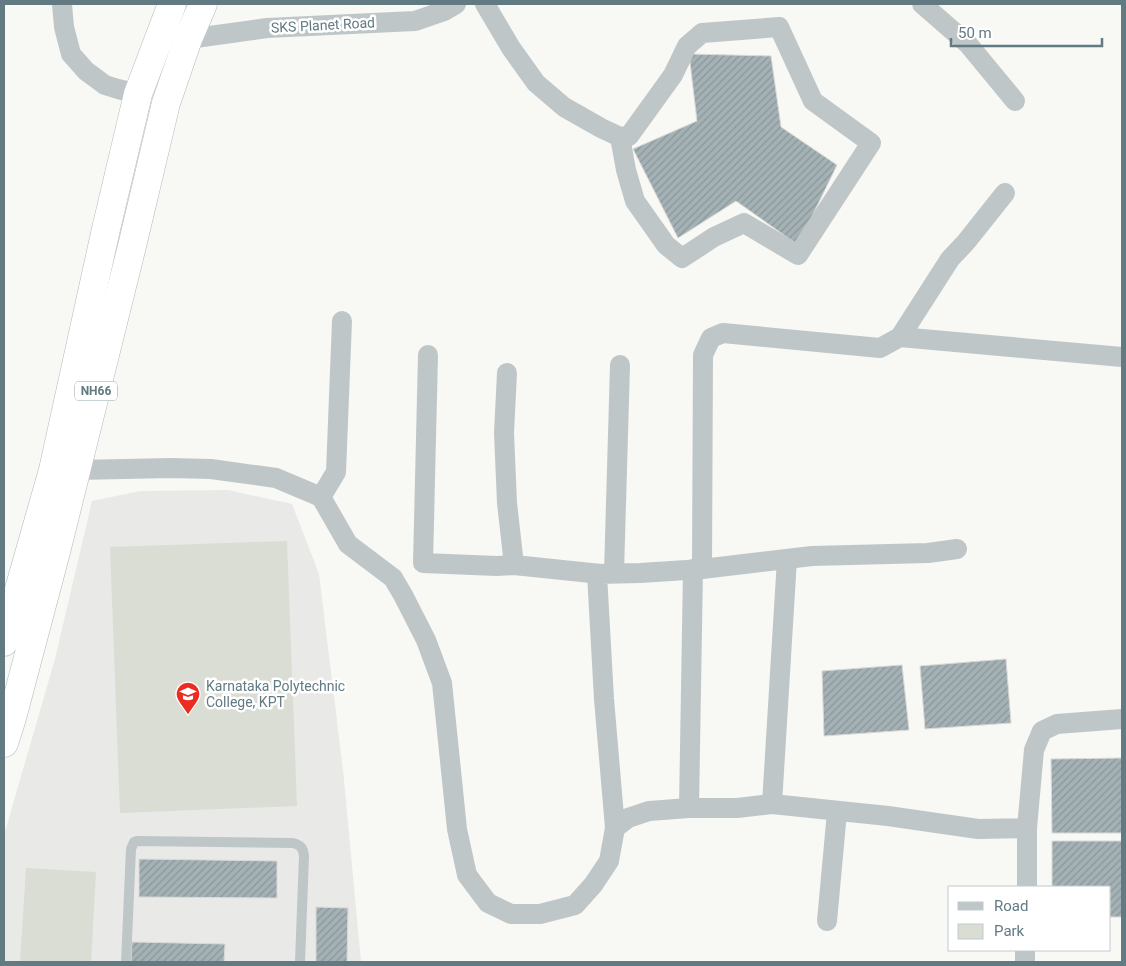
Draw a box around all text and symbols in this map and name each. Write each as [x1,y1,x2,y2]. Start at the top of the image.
street label: SKS Planet Road [271,14,375,36]
scale bar [951,15,1102,47]
text: 50 m [958,24,992,42]
road number: NH66 [75,382,117,401]
place label: Karnataka Polytechnic College, KPT [206,678,345,710]
school or university icon: Karnataka Polytechnic College, KPT [175,681,201,715]
legend [948,886,1111,951]
text: Road [994,897,1028,915]
text: Park [994,922,1025,940]

